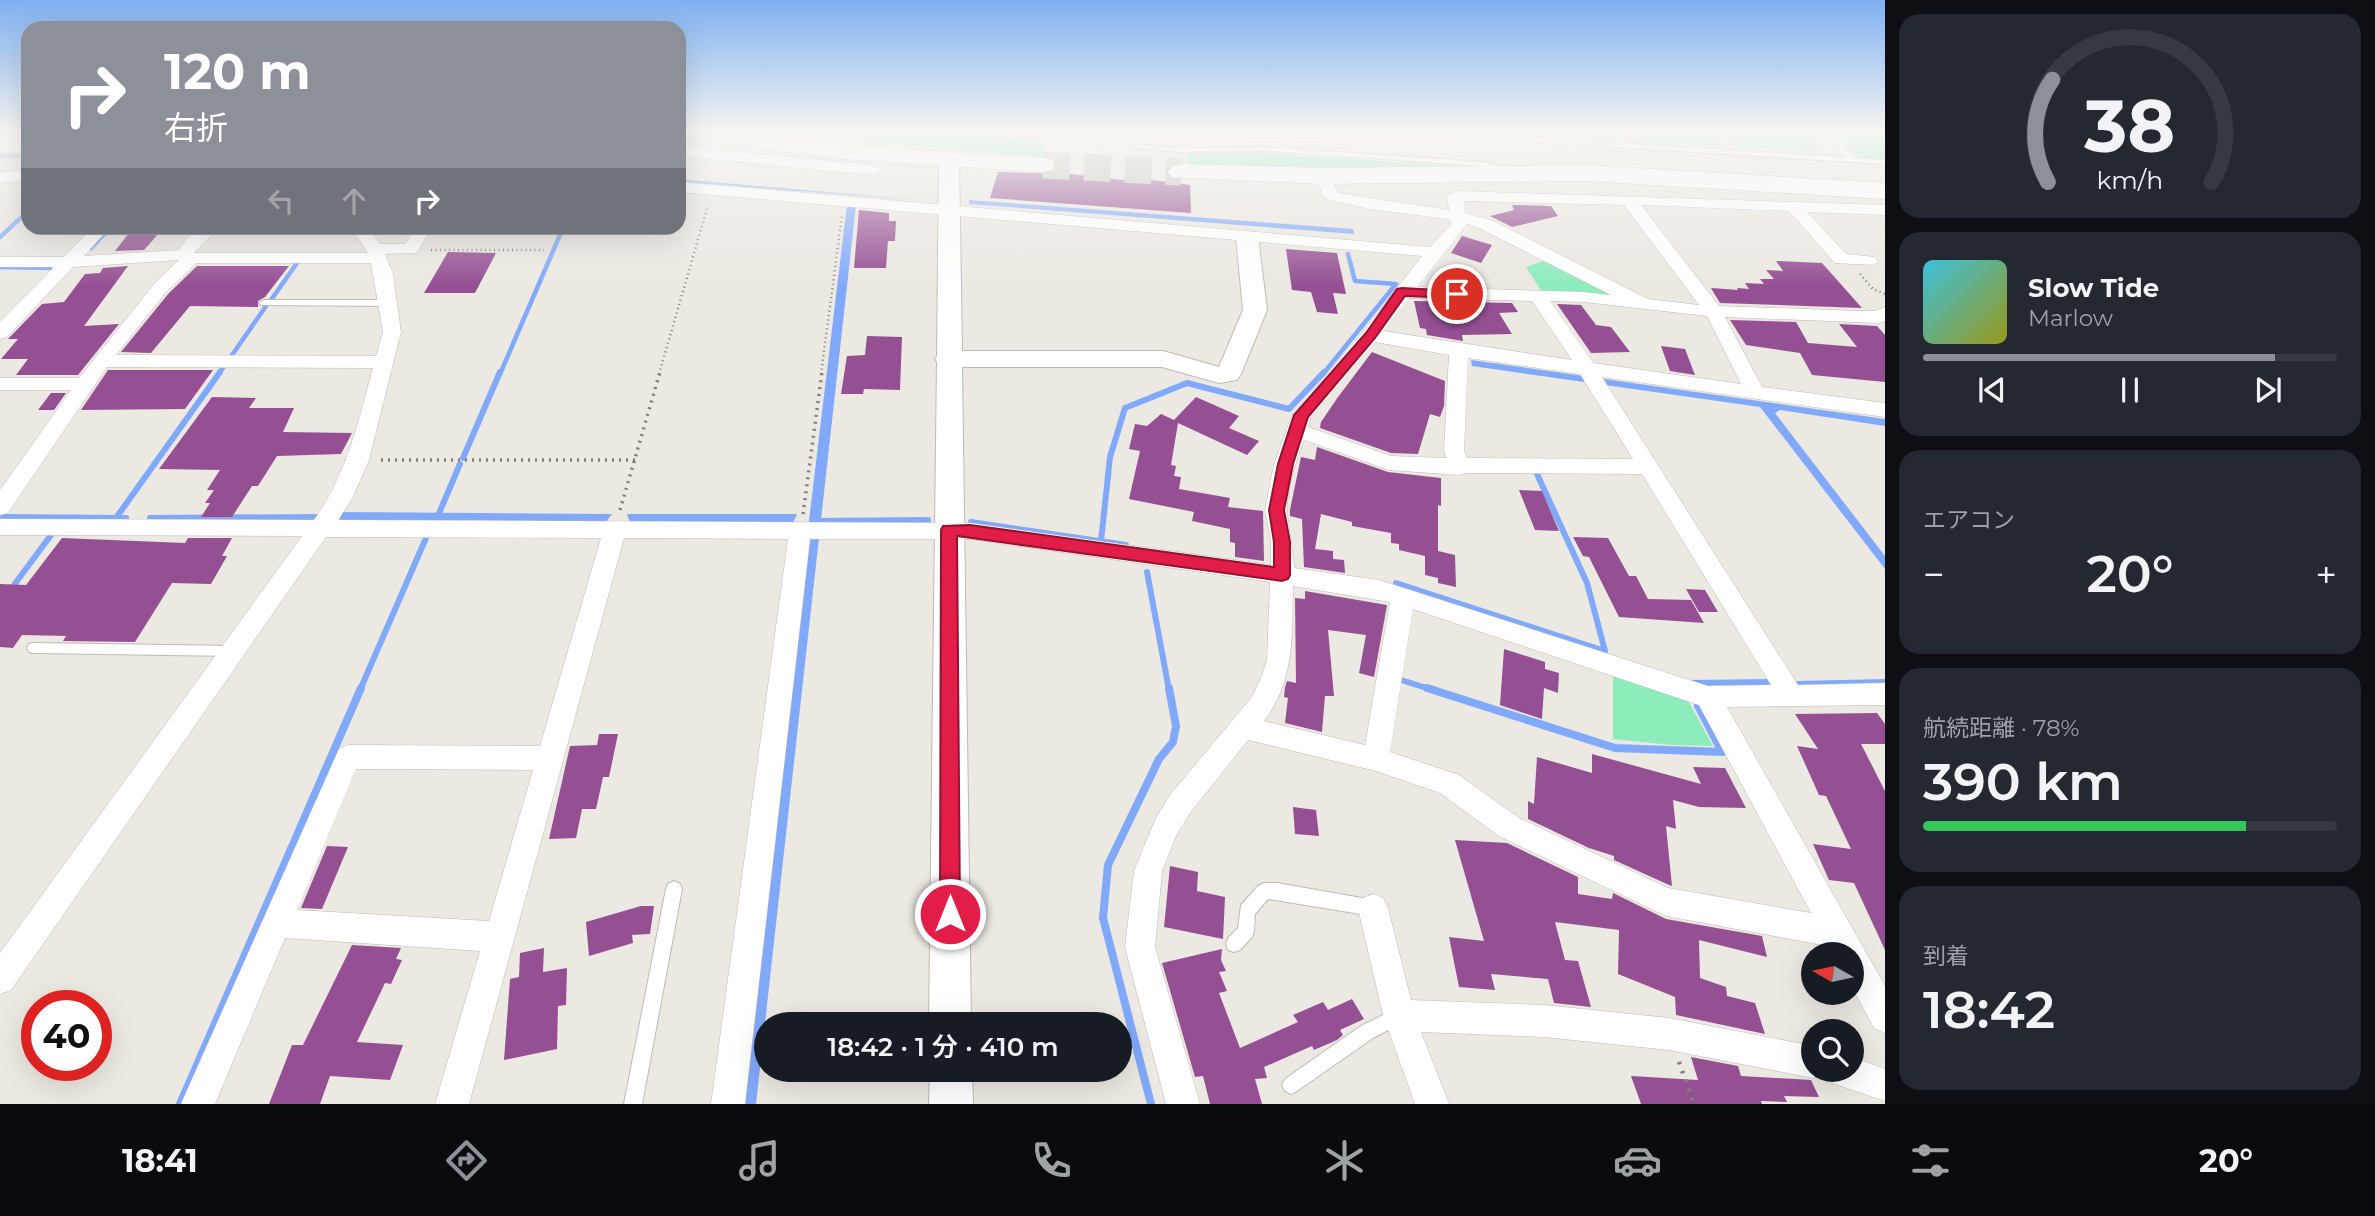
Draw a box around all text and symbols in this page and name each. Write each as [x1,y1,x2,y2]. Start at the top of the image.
text: 120 m [164,42,311,101]
icon: right [49,49,140,140]
text: 38 [2083,82,2176,170]
text: 右折 [164,108,228,147]
text: km/h [2097,165,2163,195]
icon: left [262,182,300,220]
icon: ahead [335,182,373,220]
icon: right [408,182,446,220]
pin [1427,264,1487,324]
text: Slow Tide [2028,272,2159,304]
icon: arrive [1438,275,1476,313]
text: Marlow [2028,304,2113,332]
icon: previous [1973,371,2011,409]
icon: pause [2111,371,2149,409]
icon: next [2249,371,2287,409]
text: エアコン [1923,506,2015,534]
text: 20° [2086,542,2174,605]
text: − [1923,551,1945,598]
text: + [2315,551,2337,598]
text: 航続距離 · 78% [1923,714,2079,742]
text: 390 km [1923,750,2123,813]
position arrow [913,877,987,951]
north arrow [1801,942,1864,1004]
map controls [1801,942,1864,1082]
text: 到着 [1923,942,1969,970]
text: 18:42 [1923,978,2055,1041]
speed limit sign: 40 [21,990,112,1081]
button: search [1801,1019,1864,1082]
text: 18:42 · 1 分 · 410 m [827,1031,1059,1063]
icon: directions [442,1136,491,1185]
icon: music [735,1136,784,1185]
icon: phone [1027,1136,1076,1185]
icon: climate [1320,1136,1369,1185]
icon: car [1613,1136,1662,1185]
icon: filters [1906,1136,1955,1185]
text: 18:41 [122,1141,198,1180]
text: 20° [2199,1141,2253,1180]

